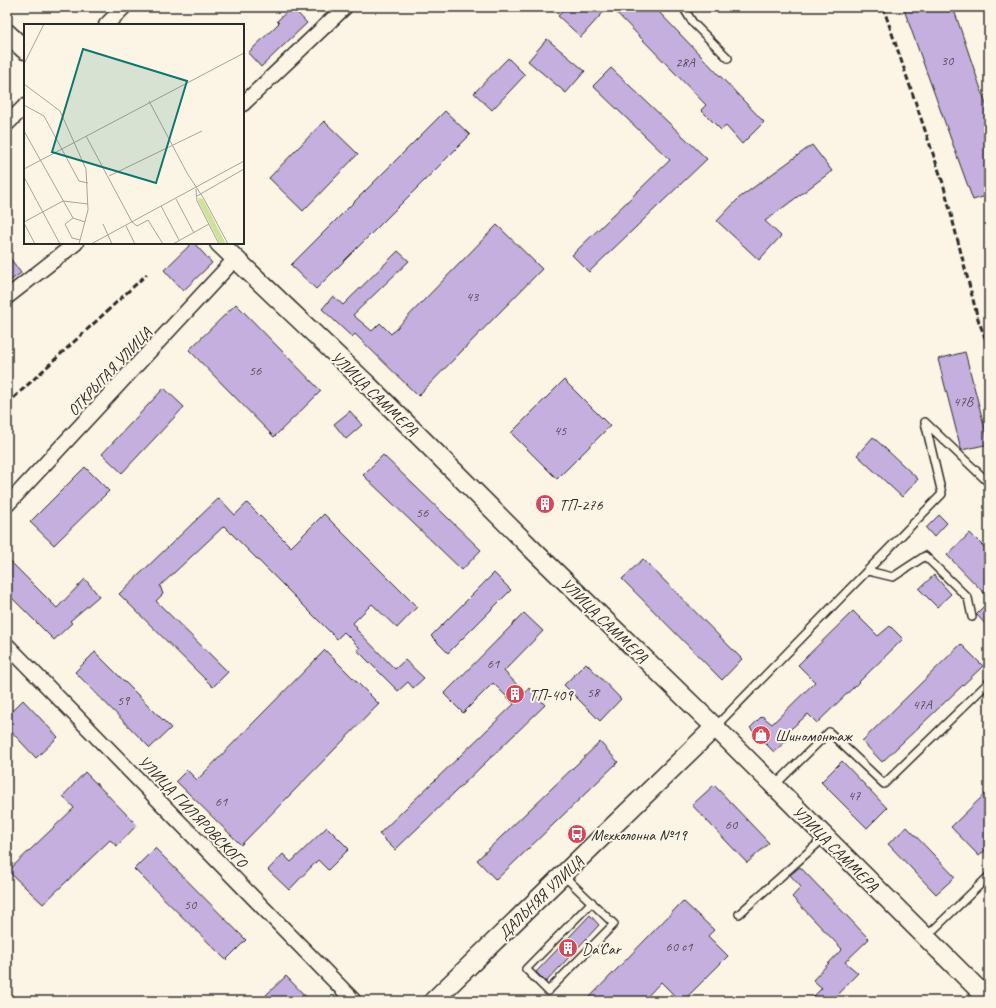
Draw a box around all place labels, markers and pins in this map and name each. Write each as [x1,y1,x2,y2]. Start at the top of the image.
building icon: ТП-276 [534,493,556,515]
place label: ТП-276 [559,495,604,515]
building icon: ТП-409 [504,683,526,705]
place label: ТП-409 [529,685,575,705]
shop icon: Шиномонтаж [750,724,772,746]
place label: Шиномонтаж [775,726,853,746]
bus stop icon: Мехколонна №19 [566,823,588,845]
place label: Мехколонна №19 [591,825,688,845]
building icon: Da'Car [557,937,579,959]
place label: Da'Car [582,939,623,959]

